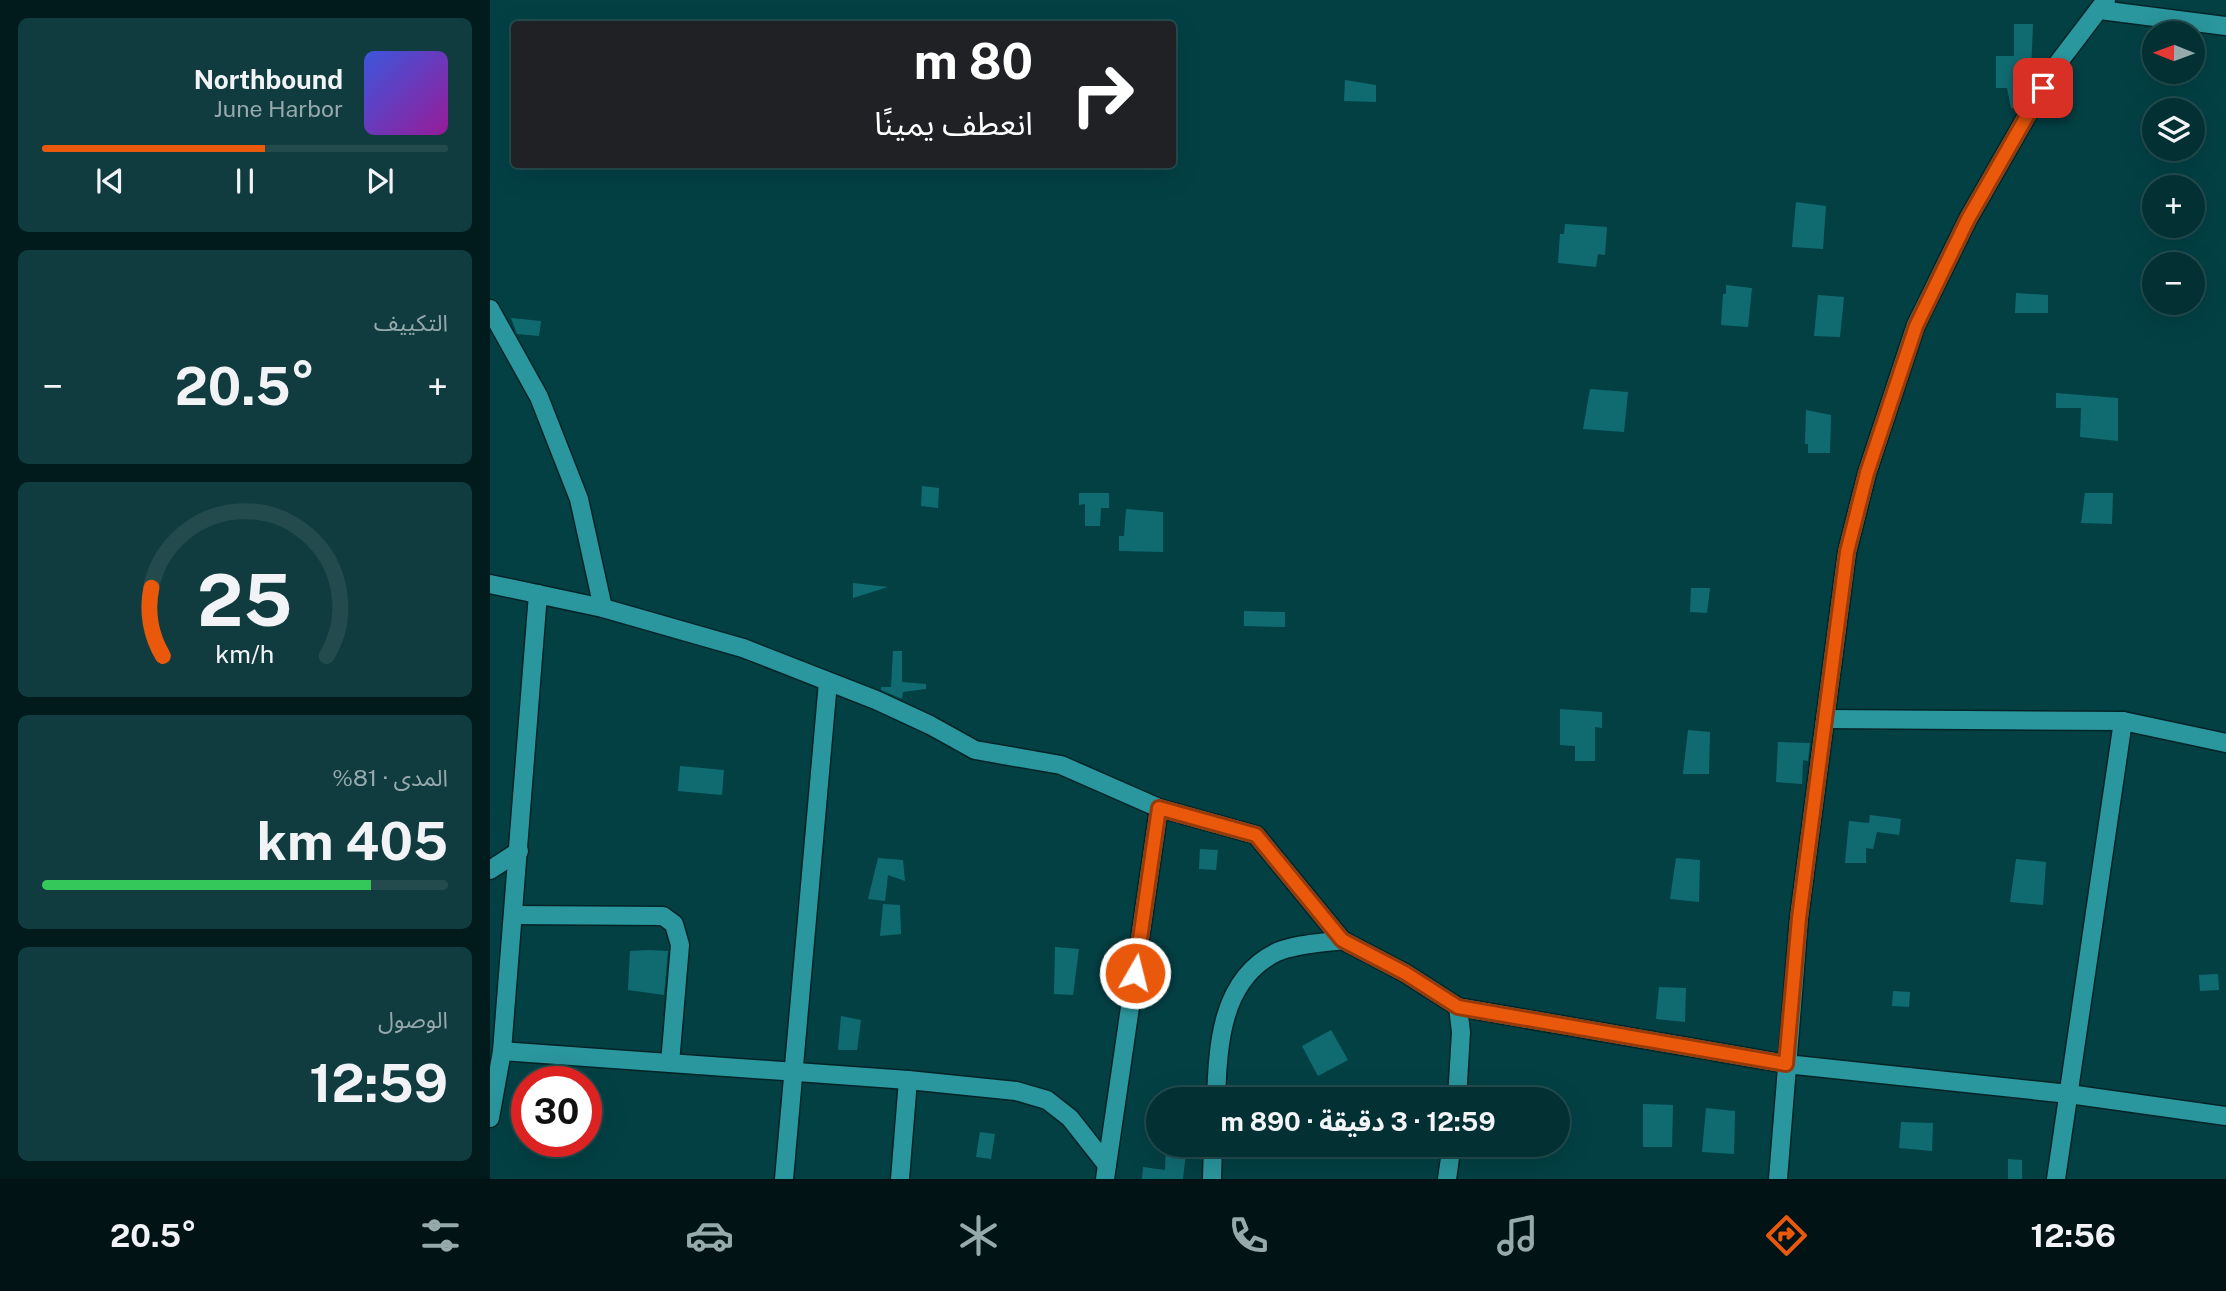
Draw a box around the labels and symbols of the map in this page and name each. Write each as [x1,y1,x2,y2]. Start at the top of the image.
north arrow [2142,21,2205,84]
pin [2013,58,2073,118]
position arrow [1098,936,1172,1010]
speed limit sign: 30 [511,1066,602,1157]

